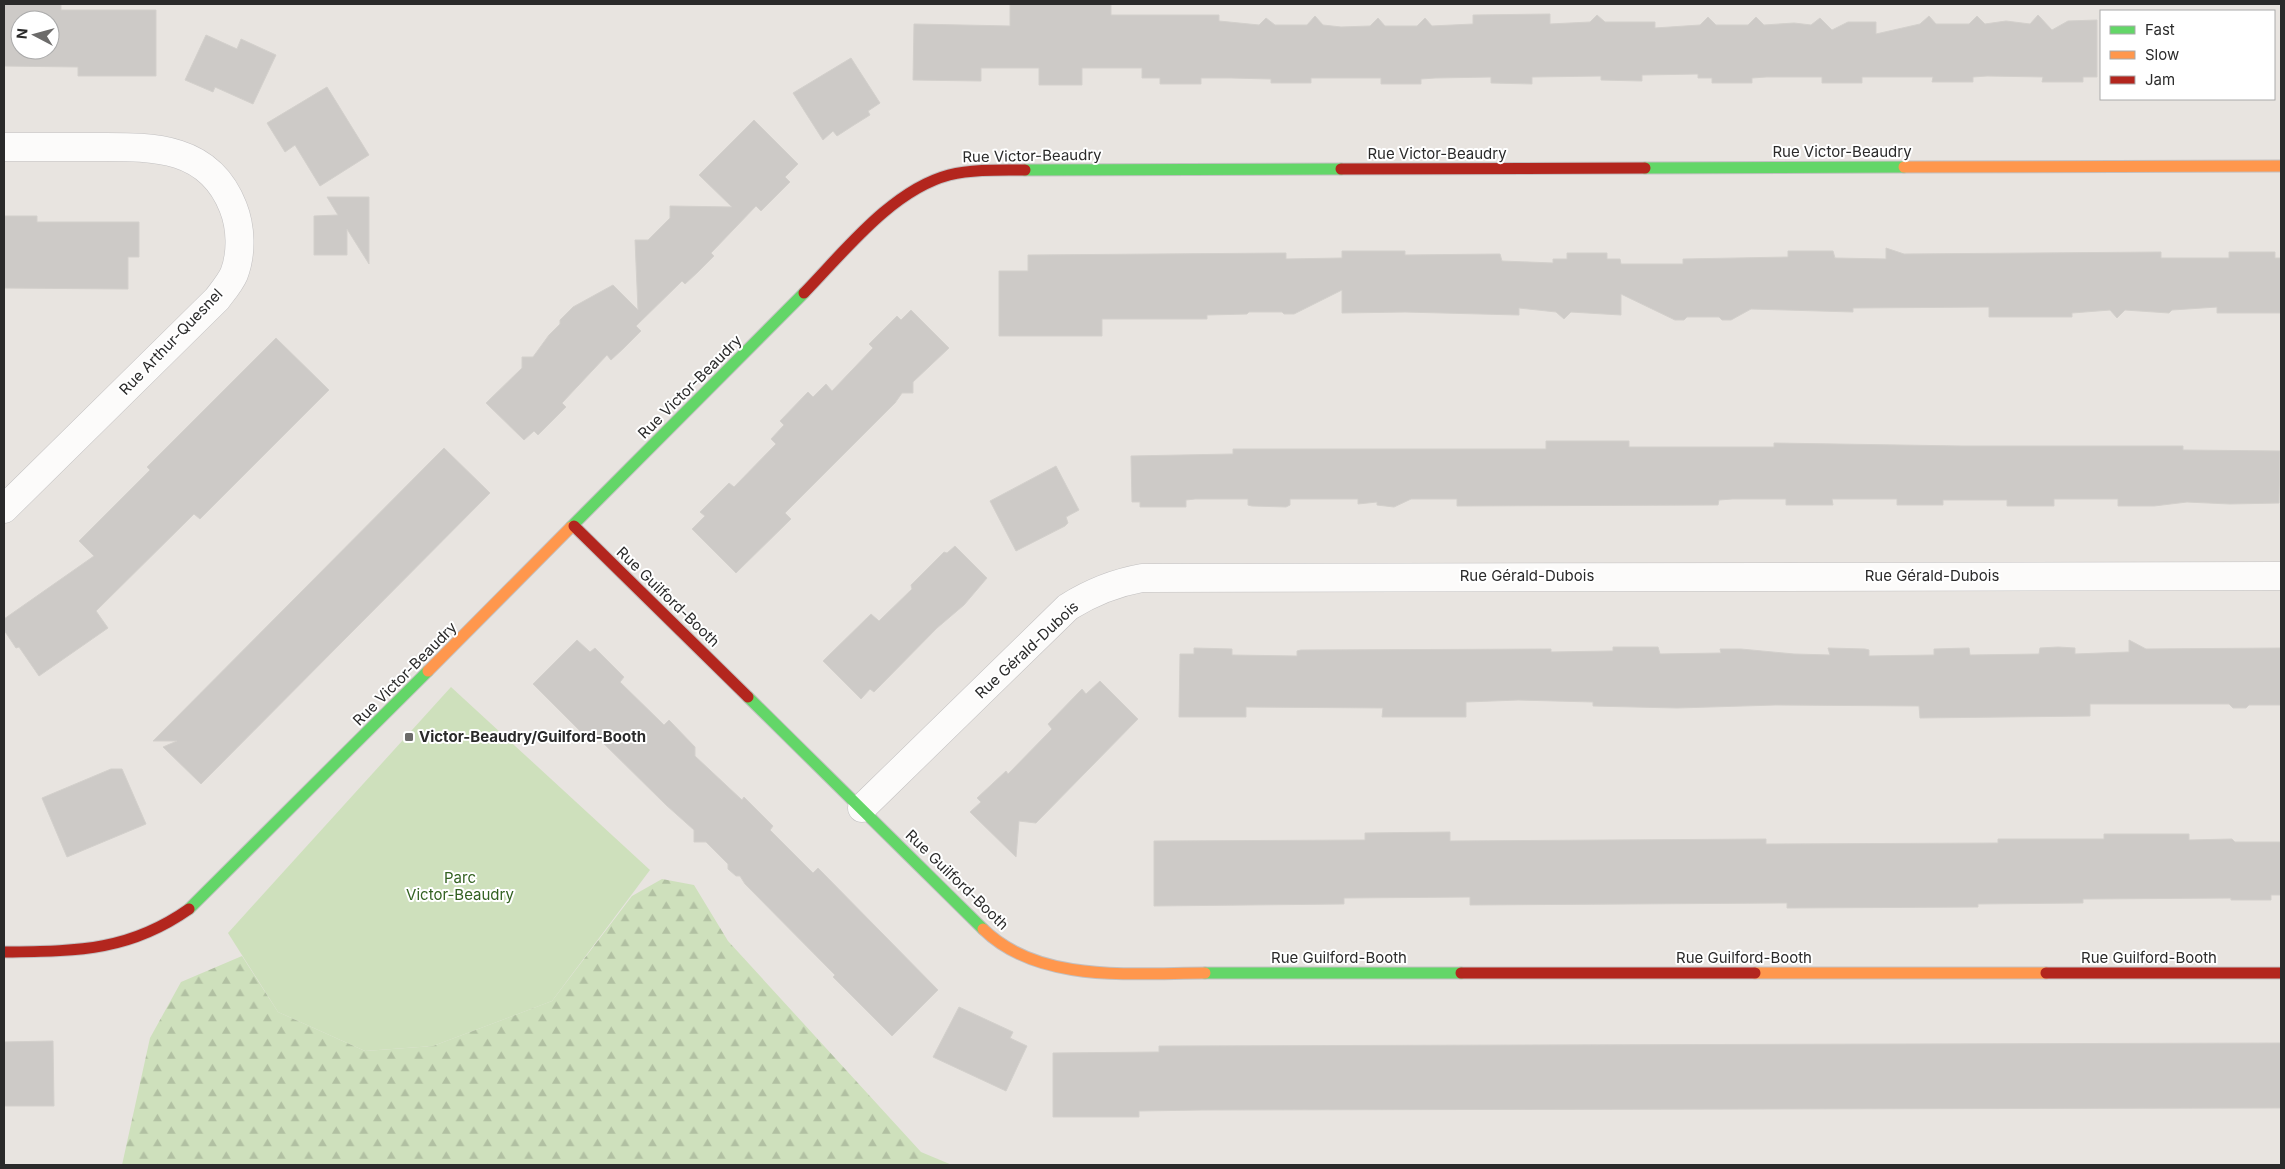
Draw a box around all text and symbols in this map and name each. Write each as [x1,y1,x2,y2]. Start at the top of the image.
north arrow [10,10,60,60]
legend [2100,10,2275,100]
text: Fast [2145,20,2175,39]
text: N [13,27,31,40]
text: Slow [2145,45,2179,64]
text: Jam [2145,70,2175,89]
street label: Rue Victor-Beaudry [1772,142,1912,161]
street label: Rue Victor-Beaudry [1367,144,1507,163]
street label: Rue Victor-Beaudry [962,145,1102,166]
street label: Rue Arthur-Quesnel [115,284,226,399]
street label: Rue Victor-Beaudry [634,330,746,443]
street label: Rue Guilford-Booth [613,543,724,651]
street label: Rue Gérald-Dubois [1460,566,1594,585]
street label: Rue Gérald-Dubois [1865,566,1999,585]
street label: Rue Gérald-Dubois [971,597,1082,702]
street label: Rue Victor-Beaudry [349,617,461,730]
place label: Victor-Beaudry/Guilford-Booth [419,727,646,746]
marker: Victor-Beaudry/Guilford-Booth [403,731,415,743]
street label: Rue Guilford-Booth [902,826,1013,934]
park label: Parc Victor-Beaudry [406,868,514,904]
street label: Rue Guilford-Booth [1271,948,1407,967]
street label: Rue Guilford-Booth [1676,948,1812,967]
street label: Rue Guilford-Booth [2081,948,2217,967]

